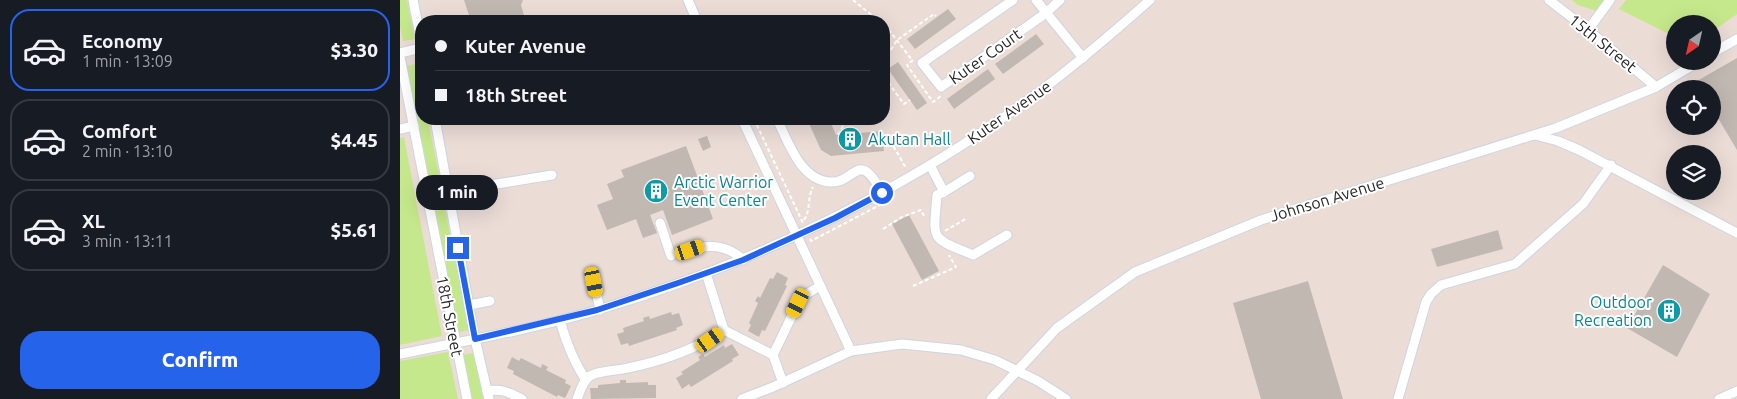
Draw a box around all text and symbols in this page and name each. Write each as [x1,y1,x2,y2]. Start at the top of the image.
street label: 15th Street [1566,10,1641,76]
north arrow [1666,15,1721,70]
map controls [1666,15,1721,200]
street label: Kuter Court [945,24,1025,88]
icon: car [22,28,67,73]
text: Economy [82,30,163,52]
text: Kuter Avenue [465,35,586,57]
text: $3.30 [330,39,378,61]
text: 1 min · 13:09 [82,52,173,70]
street label: Kuter Avenue [964,77,1054,147]
button: locate [1666,80,1721,135]
text: 18th Street [465,84,567,106]
icon: car [22,118,67,163]
text: Comfort [82,120,157,142]
building icon: Akutan Hall [837,126,863,152]
text: $4.45 [330,129,378,151]
place label: Akutan Hall [868,130,951,148]
text: 2 min · 13:10 [82,142,173,160]
button: layers [1666,145,1721,200]
place label: Arctic Warrior Event Center [674,173,773,209]
street label: Johnson Avenue [1268,173,1386,225]
callout: 1 min [417,176,499,210]
building icon: Arctic Warrior Event Center [643,178,669,204]
route start [871,182,893,204]
text: 1 min [437,183,477,201]
icon: car [22,208,67,253]
text: XL [82,210,105,232]
text: $5.61 [330,219,378,241]
text: 3 min · 13:11 [82,232,173,250]
route end [447,237,469,259]
car [673,238,706,262]
car [583,266,604,298]
street label: 18th Street [433,274,467,359]
car [784,286,811,320]
place label: Outdoor Recreation [1574,293,1652,329]
building icon: Outdoor Recreation [1656,298,1682,324]
car [693,325,726,355]
button: Confirm [20,331,380,389]

